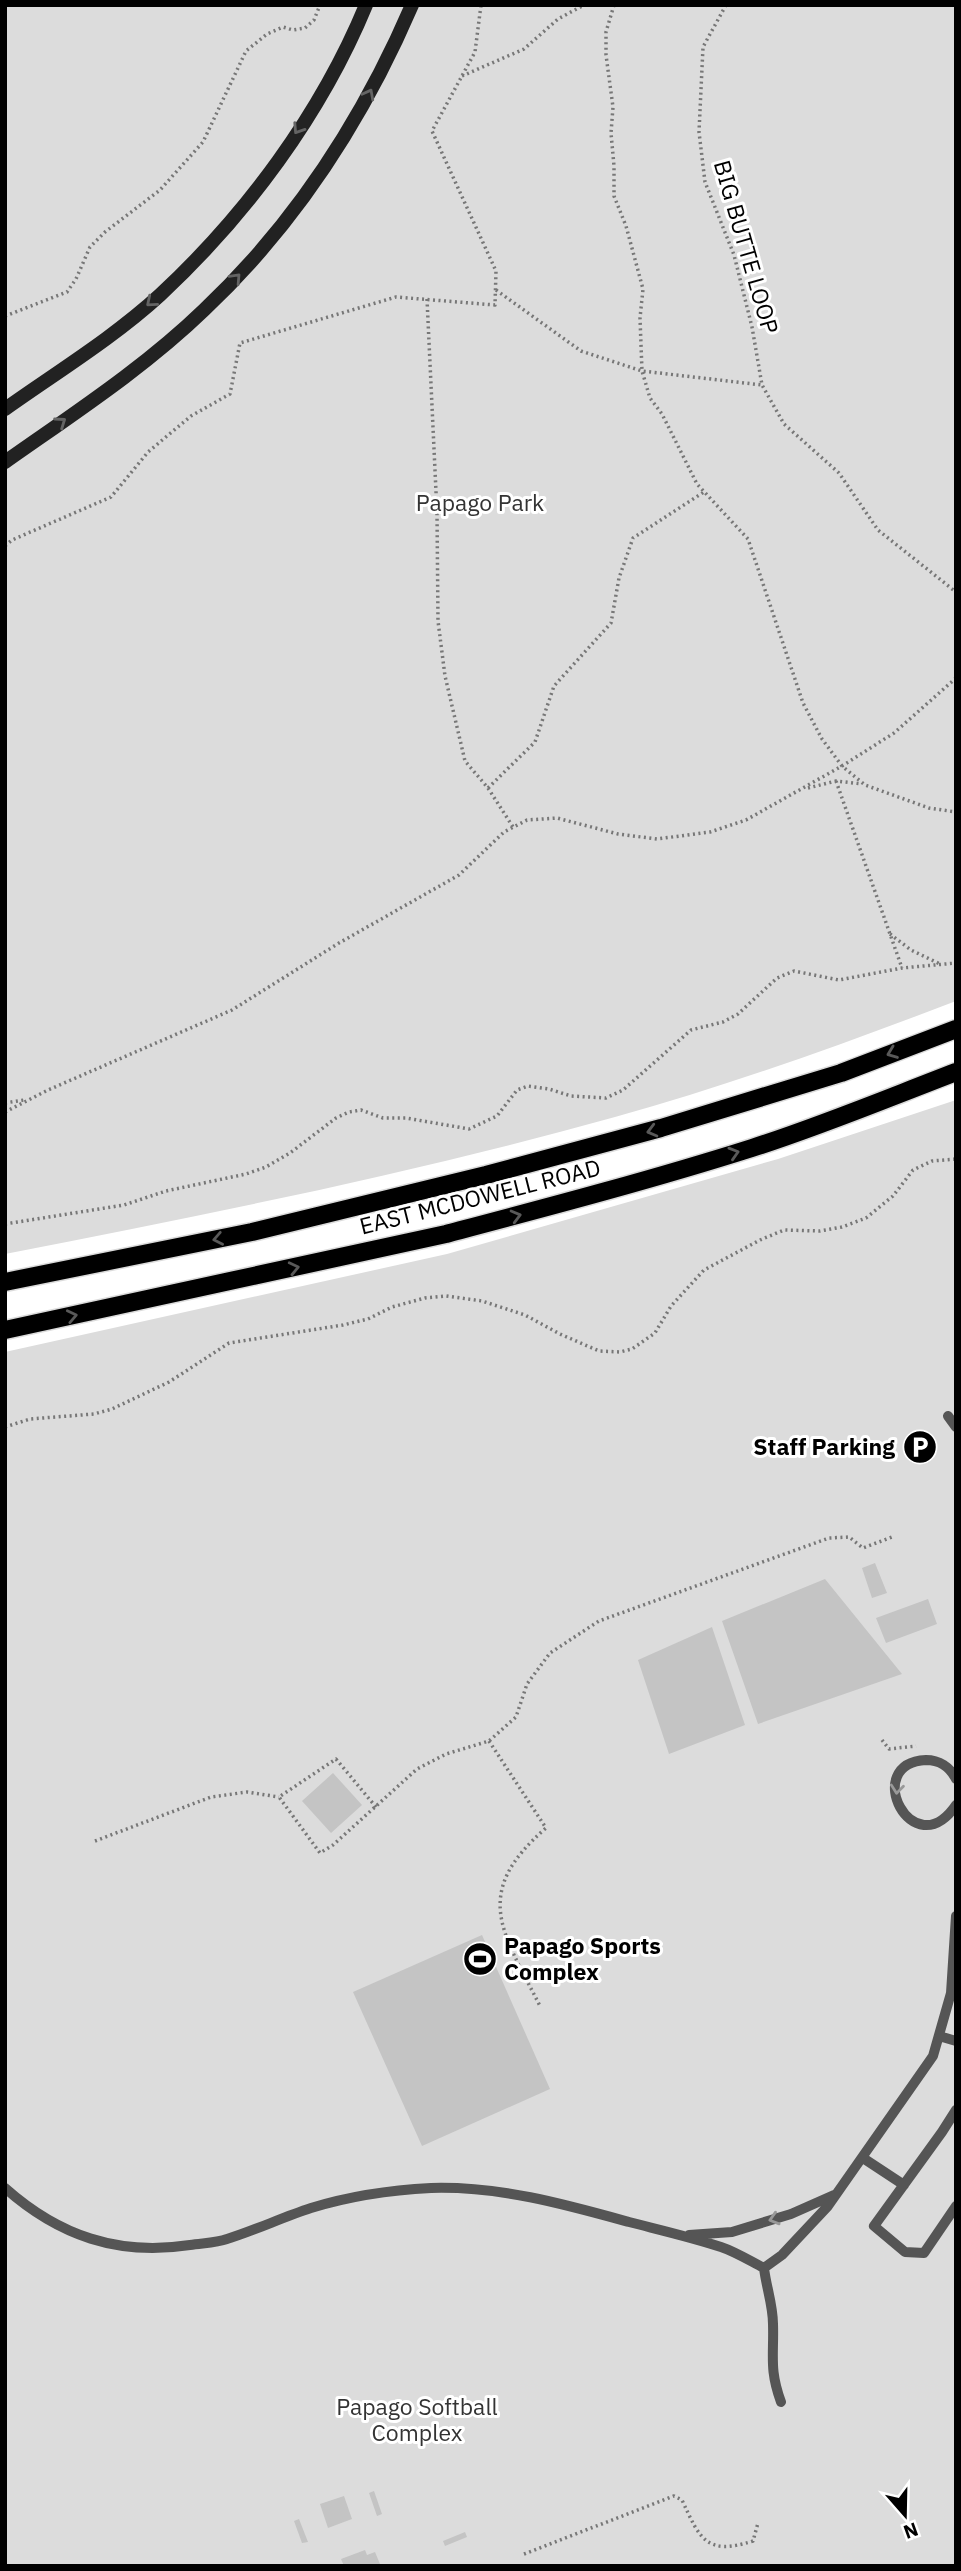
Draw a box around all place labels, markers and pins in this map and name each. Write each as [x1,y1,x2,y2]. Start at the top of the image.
parking icon: Staff Parking [901,1428,939,1466]
place label: Staff Parking [753,1431,895,1461]
place label: Papago Sports Complex [504,1930,661,1986]
sports icon: Papago Sports Complex [461,1940,499,1978]

